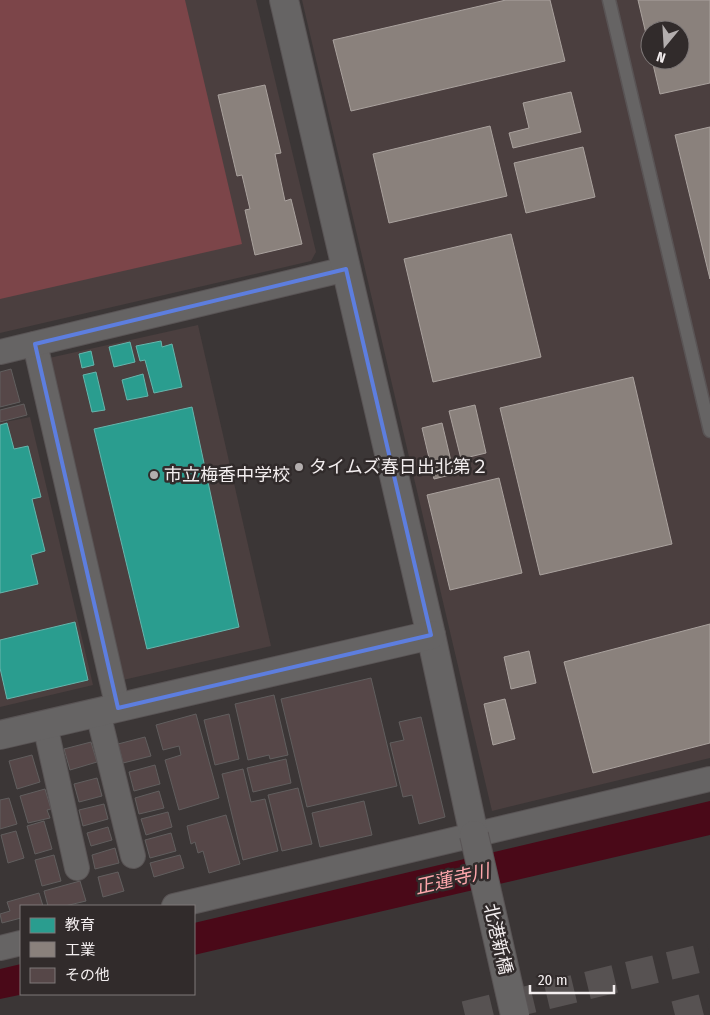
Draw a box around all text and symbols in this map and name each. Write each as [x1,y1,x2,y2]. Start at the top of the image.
north arrow [640,20,690,70]
text: N [655,48,668,66]
place label: タイムズ春日出北第２ [309,456,489,478]
marker: タイムズ春日出北第２ [293,461,305,473]
place label: 市立梅香中学校 [164,464,290,486]
marker: 市立梅香中学校 [148,469,160,481]
water label: 正蓮寺川 [412,859,494,899]
street label: 北港新橋 [479,901,517,977]
legend [20,905,195,995]
text: 教育 [65,916,95,934]
text: 工業 [65,941,95,959]
scale bar [530,962,614,994]
text: その他 [65,966,110,984]
text: 20 m [538,971,568,989]

